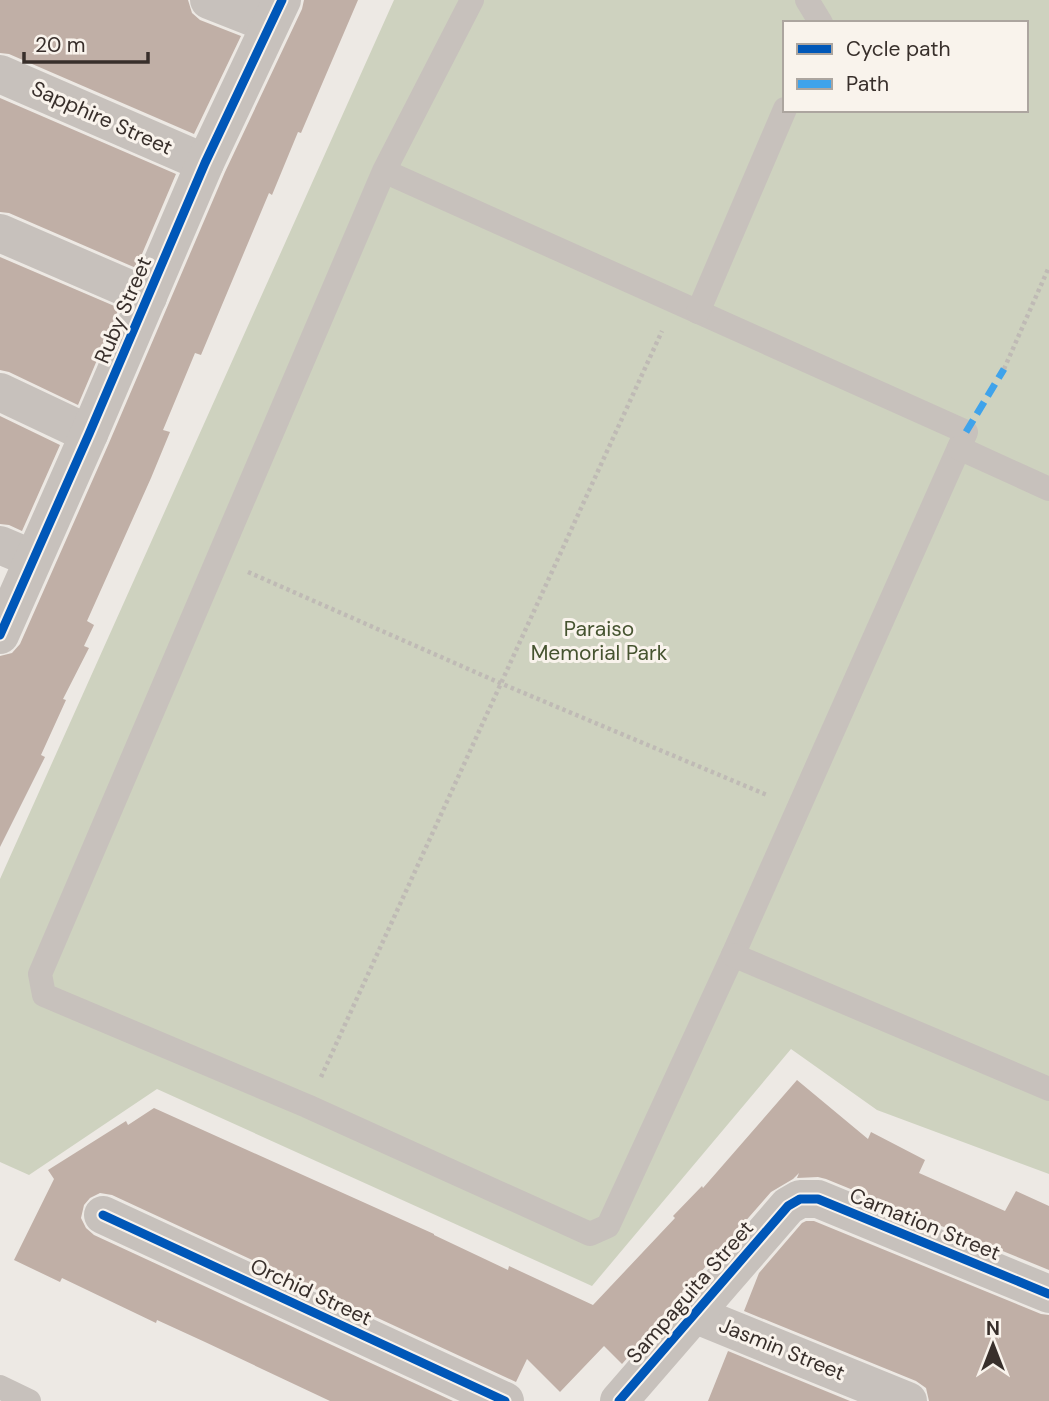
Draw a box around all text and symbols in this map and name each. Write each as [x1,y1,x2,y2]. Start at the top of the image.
scale bar [24,21,149,65]
legend [783,21,1028,112]
text: 20 m [35,31,86,59]
text: Cycle path [846,35,951,63]
text: Path [846,70,889,98]
street label: Sapphire Street [27,74,177,162]
street label: Ruby Street [88,252,158,368]
park label: Paraiso Memorial Park [531,615,668,667]
street label: Carnation Street [845,1181,1005,1267]
street label: Sampaguita Street [620,1215,760,1369]
street label: Orchid Street [246,1252,376,1332]
north arrow [958,1310,1028,1380]
street label: Jasmin Street [715,1311,849,1387]
text: N [986,1316,1000,1341]

